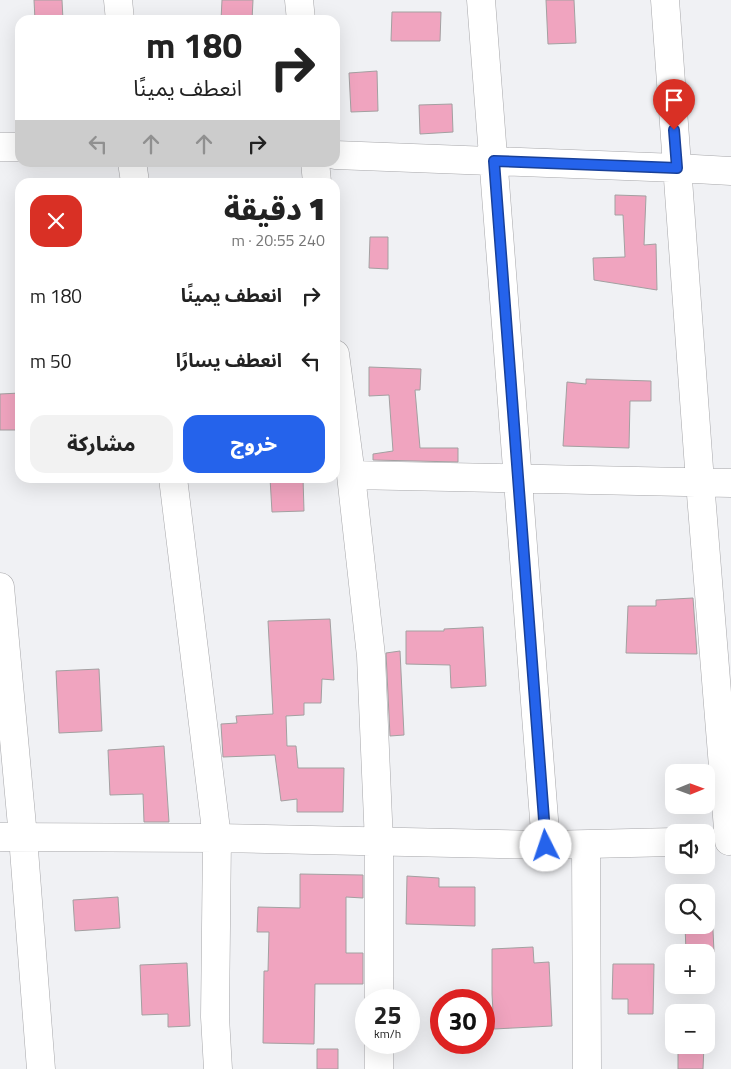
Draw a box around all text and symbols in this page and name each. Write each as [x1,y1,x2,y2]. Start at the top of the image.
text: 180 m [146,18,242,72]
icon: right [260,35,325,100]
text: انعطف يمينًا [133,71,242,105]
pin [653,79,695,130]
icon: arrive [660,86,688,114]
icon: left [84,130,112,158]
icon: ahead [137,130,165,158]
icon: ahead [190,130,218,158]
icon: right [243,130,271,158]
text: 1 دقيقة [224,186,325,232]
button: close [30,195,82,247]
text: 240 m · 20:55 [231,228,325,252]
text: انعطف يمينًا [181,280,282,309]
text: 180 m [30,281,82,310]
icon: right [297,282,325,310]
text: انعطف يسارًا [176,345,282,374]
text: 50 m [30,346,71,375]
icon: left [297,347,325,375]
button: مشاركة [30,415,173,473]
button: خروج [183,415,325,473]
north arrow [665,764,715,814]
map controls [665,764,715,1054]
position arrow [519,819,571,871]
button: sound [665,824,715,874]
button: search [665,884,715,934]
button: + [665,944,715,994]
speed limit sign: 30 [430,989,495,1054]
text: 25 [373,996,402,1034]
button: − [665,1004,715,1054]
text: km/h [374,1024,401,1043]

